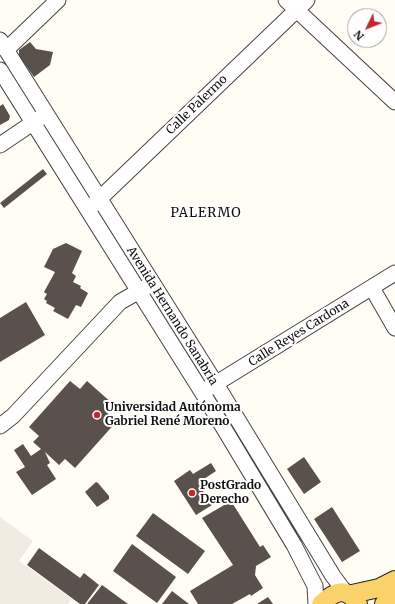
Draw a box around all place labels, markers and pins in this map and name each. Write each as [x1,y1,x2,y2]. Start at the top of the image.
place label: Universidad Autónoma Gabriel René Moreno [105,401,241,429]
marker: Universidad Autónoma Gabriel René Moreno [92,410,102,420]
place label: PostGrado Derecho [200,479,261,507]
marker: PostGrado Derecho [187,488,197,498]

